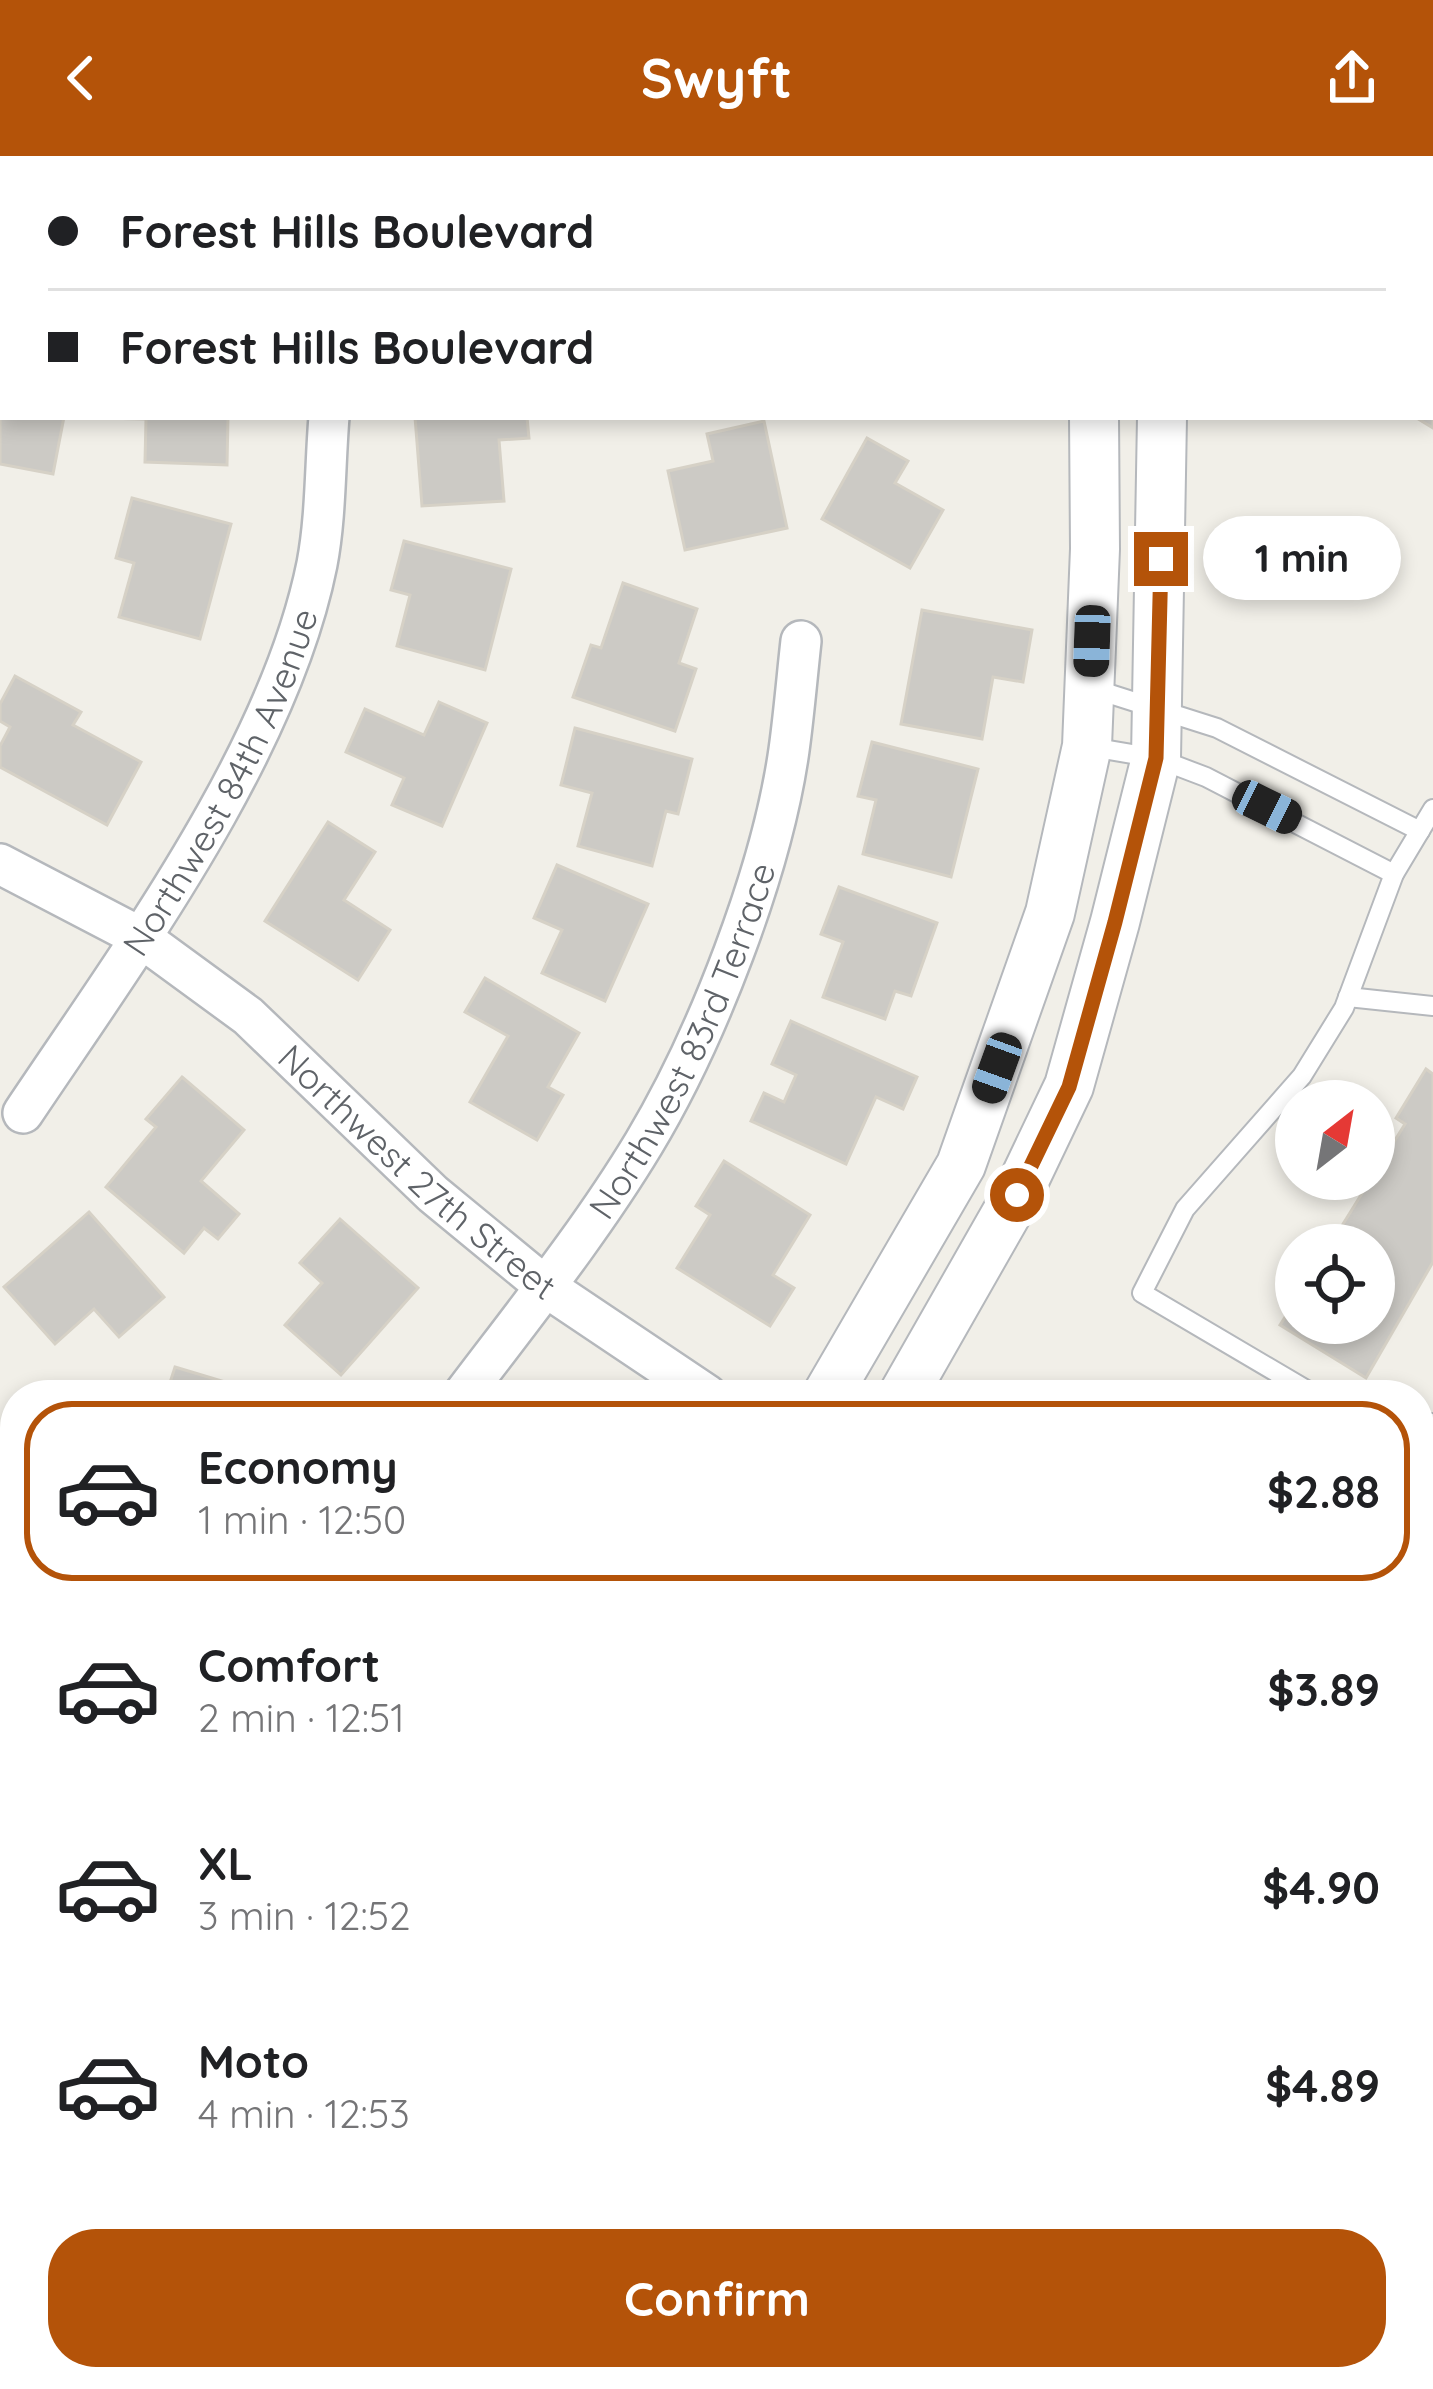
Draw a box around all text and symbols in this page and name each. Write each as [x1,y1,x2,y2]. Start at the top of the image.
text: Swyft [641,44,792,112]
icon: back [48,45,114,111]
icon: share [1319,45,1385,111]
text: Forest Hills Boulevard [120,203,594,259]
text: Forest Hills Boulevard [120,319,594,375]
callout: 1 min [1203,517,1401,601]
route end [1134,532,1188,586]
text: 1 min [1255,533,1349,582]
street label: Northwest 84th Avenue [112,603,327,964]
car [1073,604,1111,678]
car [1227,775,1307,839]
street label: Northwest 83rd Terrace [579,857,785,1227]
car [968,1028,1026,1108]
street label: Northwest 27th Street [269,1034,565,1309]
north arrow [1275,1080,1395,1200]
map controls [1275,1080,1395,1344]
route start [990,1168,1044,1222]
button: locate [1275,1224,1395,1344]
icon: car [54,1437,162,1545]
text: Economy [198,1439,398,1495]
text: $2.88 [1267,1463,1380,1519]
text: 1 min · 12:50 [198,1495,406,1544]
icon: car [54,1635,162,1743]
text: Comfort [198,1637,380,1693]
text: $3.89 [1268,1661,1380,1717]
text: 2 min · 12:51 [198,1693,405,1742]
icon: car [54,1833,162,1941]
text: XL [198,1835,253,1891]
text: $4.90 [1262,1859,1380,1915]
text: 3 min · 12:52 [198,1891,411,1940]
icon: car [54,2031,162,2139]
text: Moto [198,2033,309,2089]
text: $4.89 [1265,2057,1380,2113]
text: 4 min · 12:53 [198,2089,410,2138]
button: Confirm [48,2229,1386,2367]

